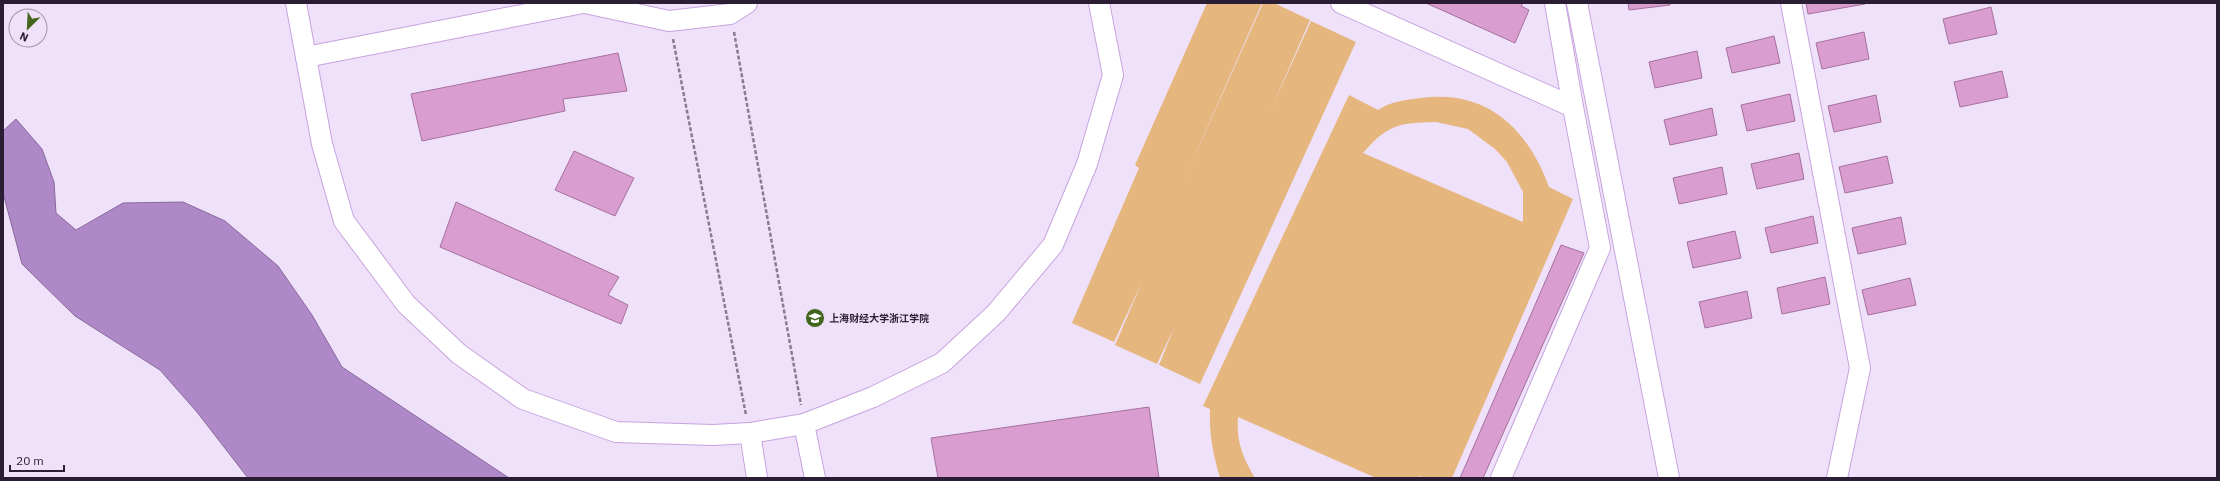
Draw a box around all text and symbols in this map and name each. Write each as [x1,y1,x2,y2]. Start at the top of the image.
north arrow [8,8,48,48]
text: N [17,29,30,45]
school or university icon: 上海财经大学浙江学院 [804,307,826,329]
place label: 上海财经大学浙江学院 [829,312,929,325]
scale bar [10,447,64,473]
text: 20 m [16,453,44,468]

